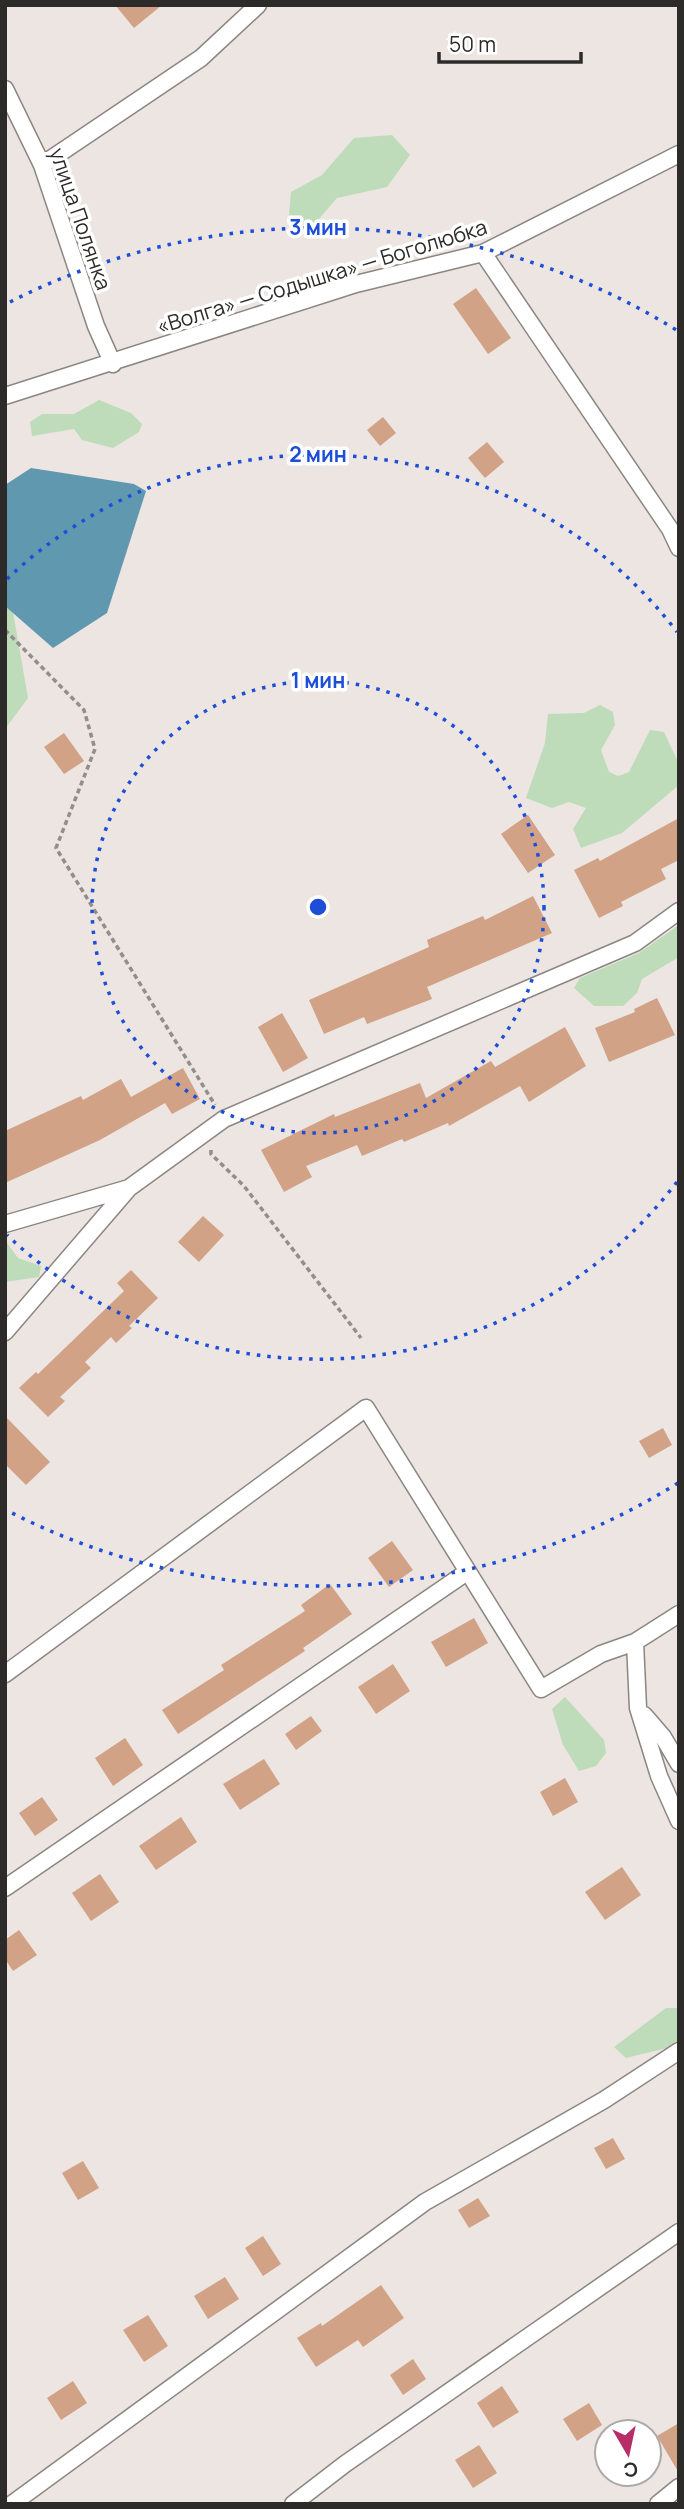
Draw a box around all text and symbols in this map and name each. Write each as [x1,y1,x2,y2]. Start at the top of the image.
scale bar [439,21,581,65]
text: 50 m [449,30,496,58]
street label: улица Полянка [44,144,118,294]
street label: «Волга» — Содышка» — Боголюбка [153,212,490,340]
text: 3 мин [289,213,347,241]
text: 2 мин [289,440,347,468]
text: 1 мин [291,666,345,694]
centre of rings [306,895,330,919]
north arrow [593,2418,663,2488]
text: С [622,2456,640,2484]

